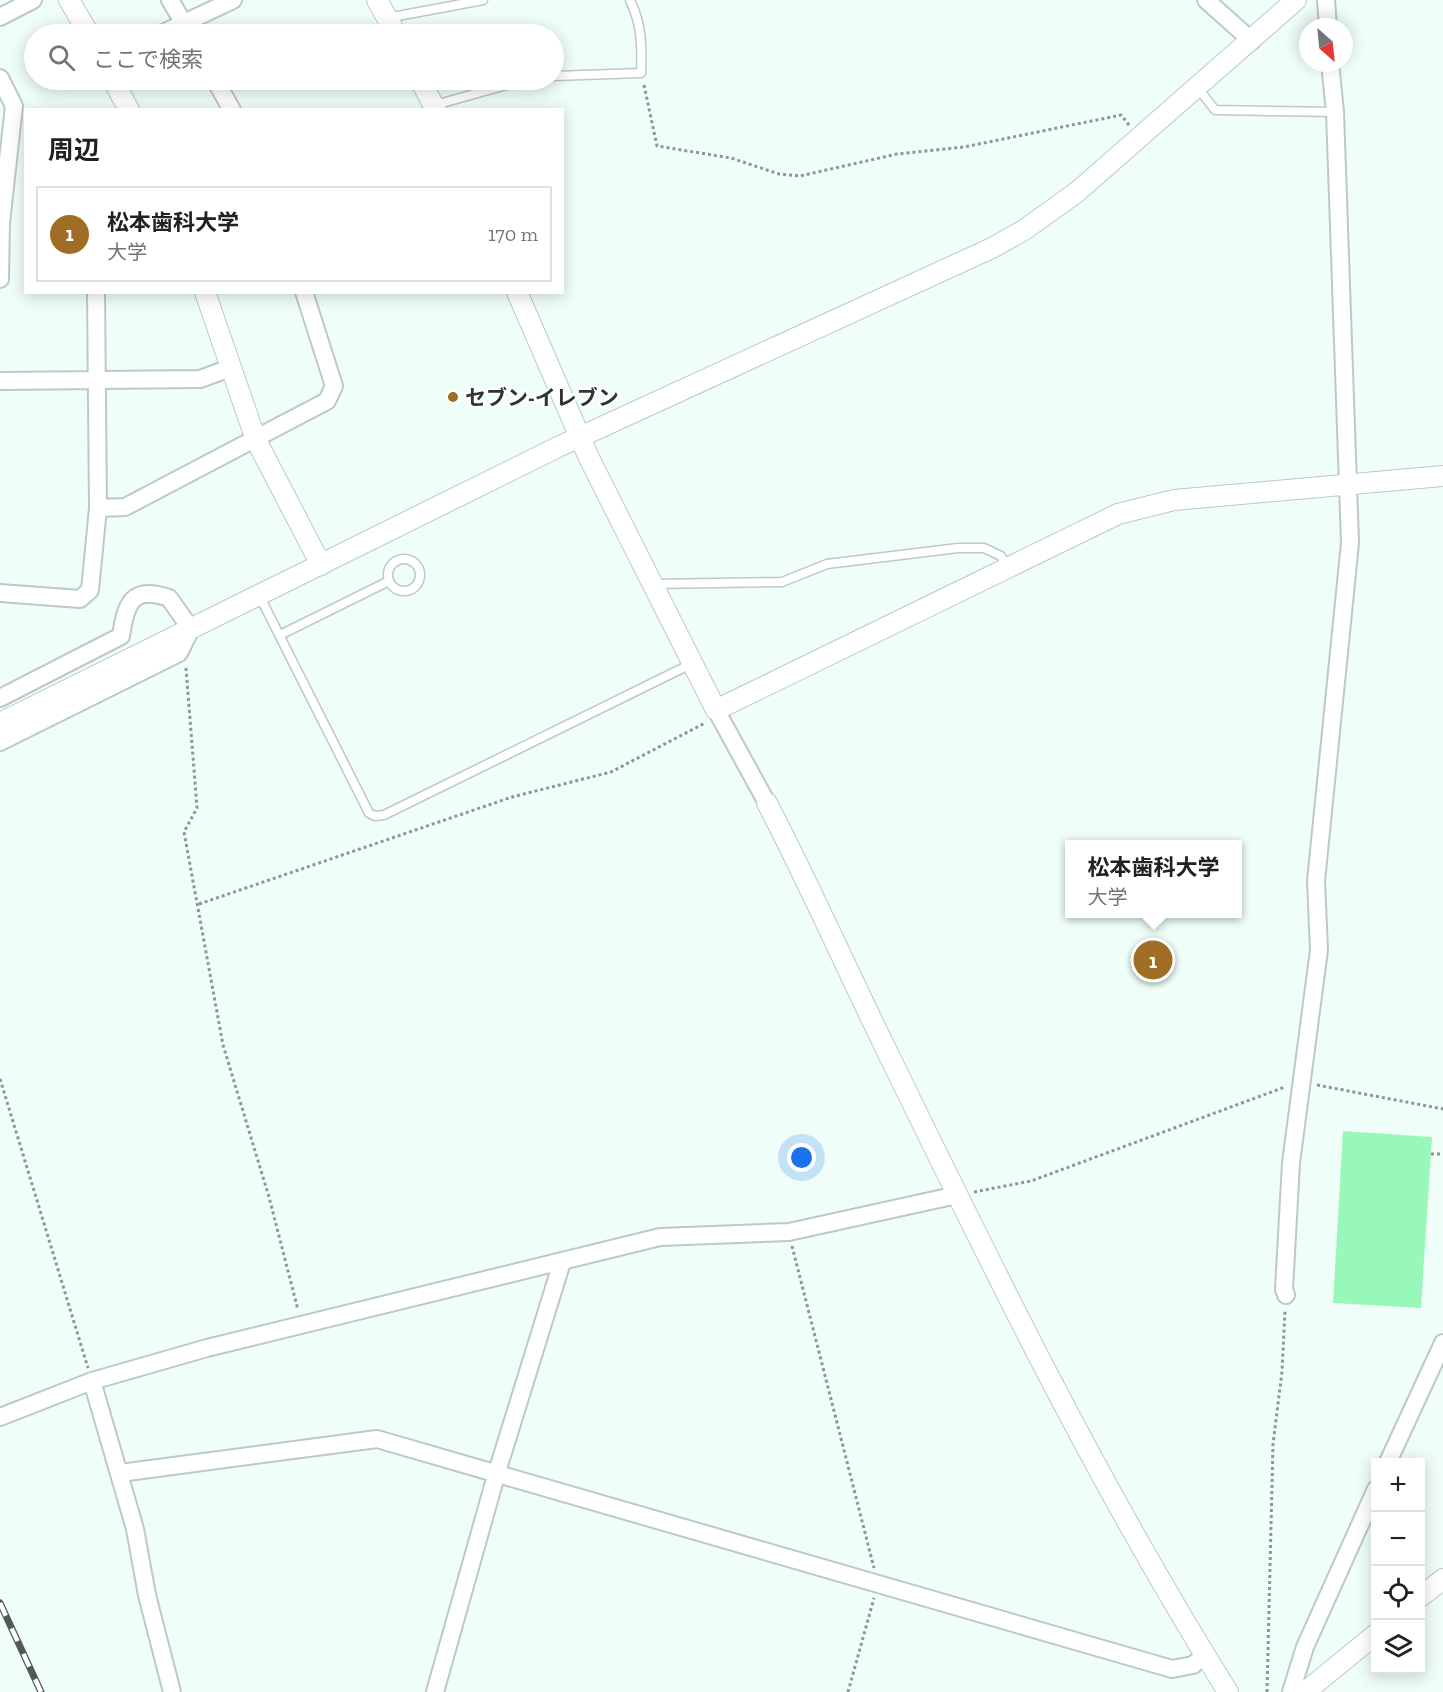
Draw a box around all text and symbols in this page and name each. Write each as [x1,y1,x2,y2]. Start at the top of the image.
north arrow [1299,18,1353,72]
search box [24,24,564,90]
icon: search [45,41,78,74]
text: ここで検索 [93,46,203,73]
text: 周辺 [48,134,100,166]
text: 松本歯科大学 [107,209,239,236]
text: 1 [65,222,74,246]
text: 170 m [488,222,538,246]
text: 大学 [107,240,147,264]
place label: セブン-イレブン [465,385,619,410]
marker: セブン-イレブン [446,390,460,404]
popup [1065,840,1242,918]
text: 松本歯科大学 [1087,854,1220,881]
text: 大学 [1087,885,1127,909]
pin: 1 [1134,938,1172,982]
your location [787,1143,816,1172]
map controls [1371,1458,1425,1674]
button: + [1371,1458,1425,1512]
button: − [1371,1512,1425,1566]
button: locate [1371,1566,1425,1620]
button: layers [1371,1620,1425,1674]

